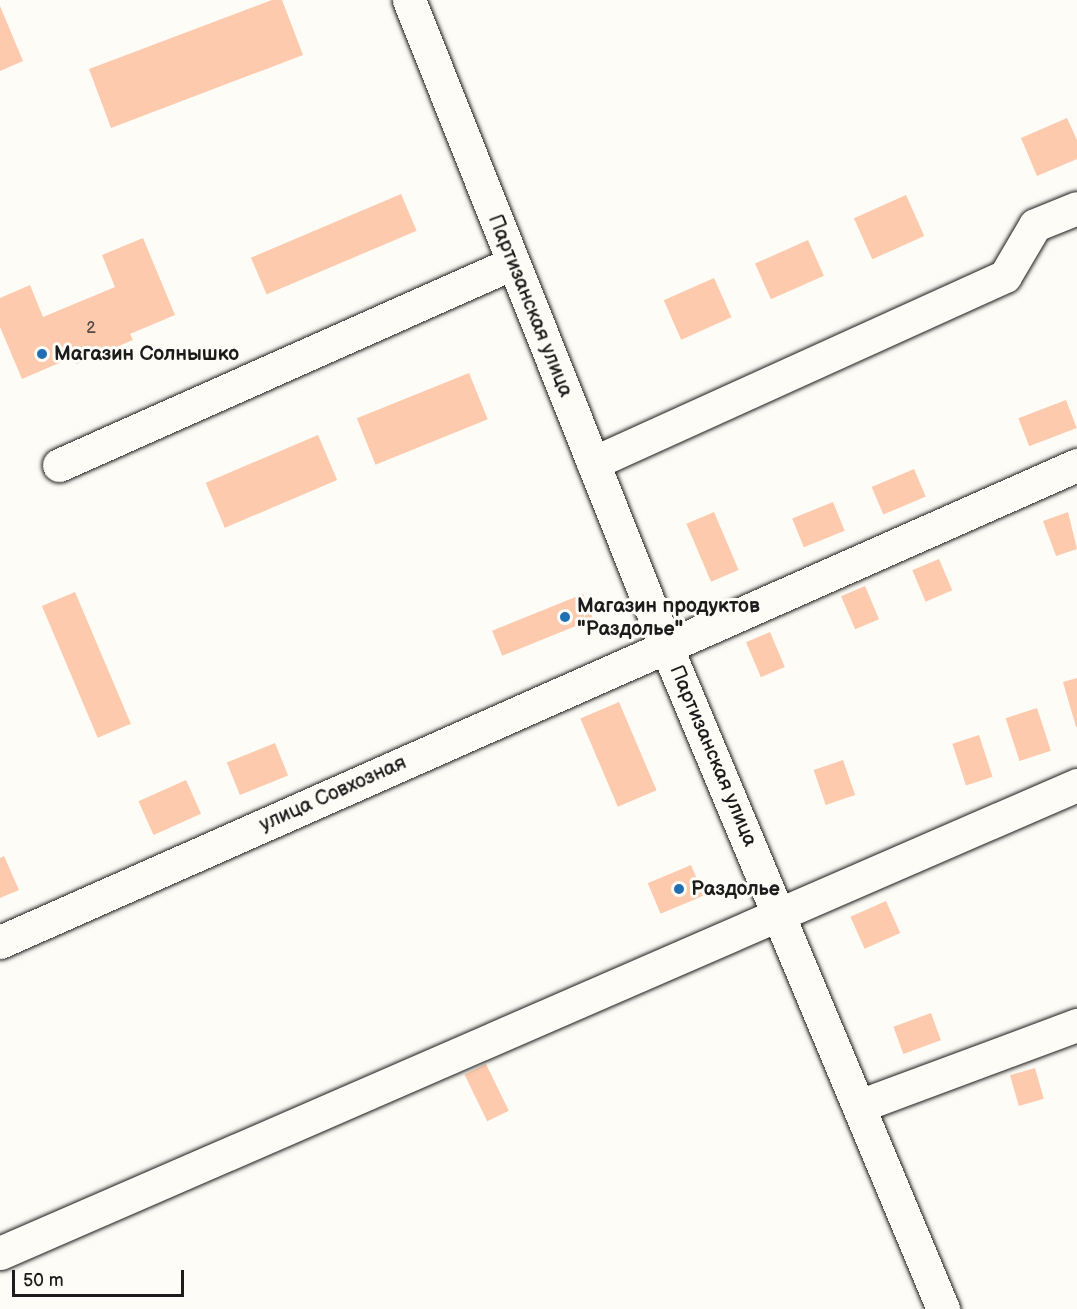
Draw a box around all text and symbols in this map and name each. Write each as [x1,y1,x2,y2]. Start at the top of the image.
street label: Партизанская улица [482,211,578,401]
house number: 2 [86,319,96,339]
place label: Магазин Солнышко [54,342,239,366]
marker: Магазин Солнышко [35,347,49,361]
place label: Магазин продуктов "Раздолье" [577,594,760,641]
marker: Магазин продуктов "Раздолье" [558,610,572,624]
street label: Партизанская улица [664,662,762,850]
street label: улица Совхозная [256,751,410,837]
place label: Раздолье [691,877,780,901]
marker: Раздолье [672,882,686,896]
scale bar [15,1258,188,1296]
text: 50 m [23,1270,64,1291]

